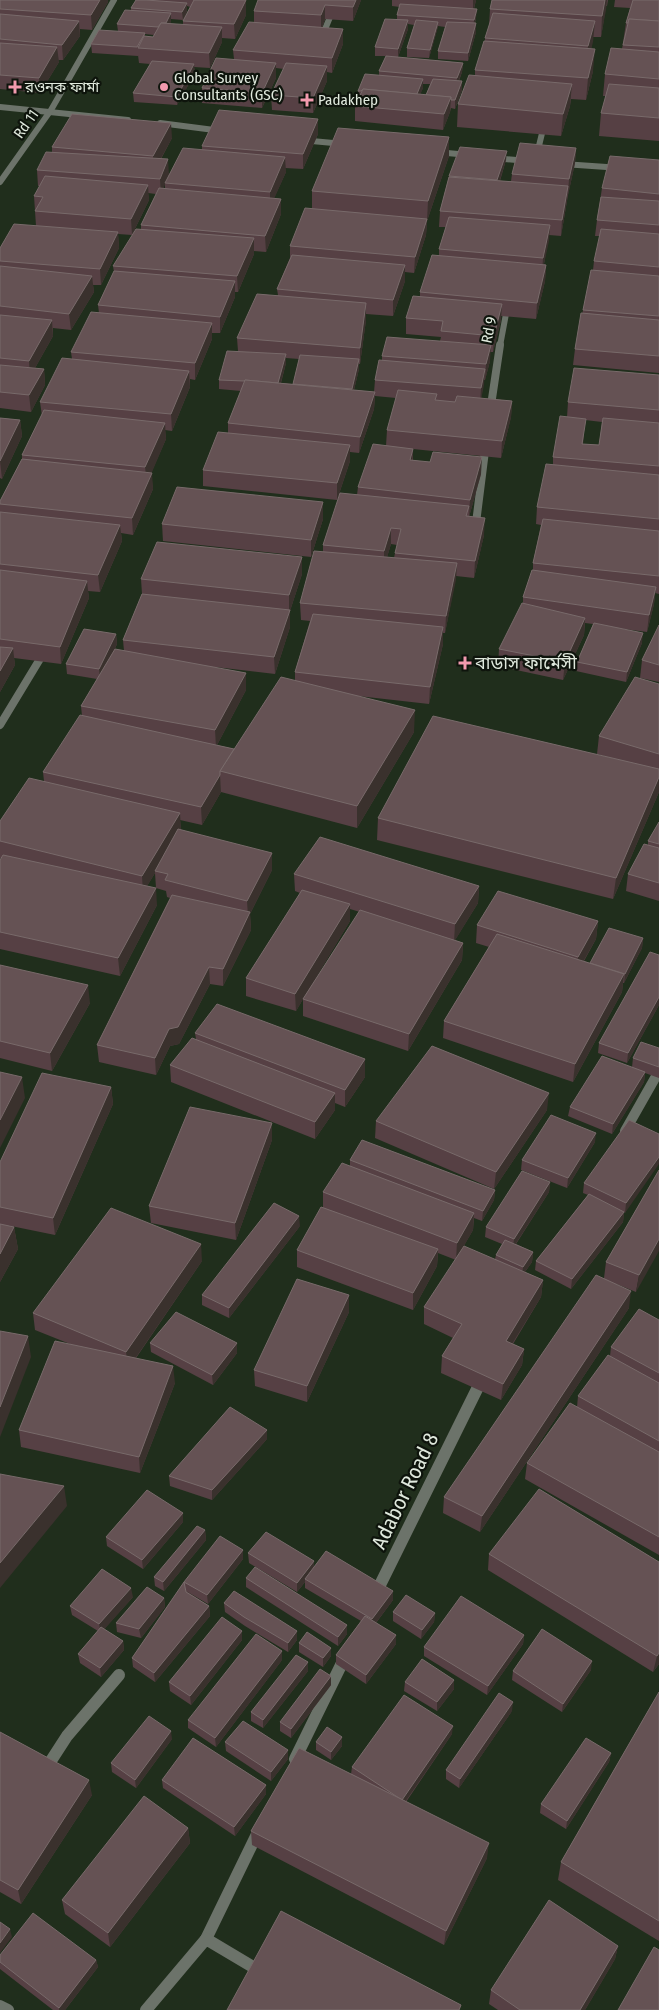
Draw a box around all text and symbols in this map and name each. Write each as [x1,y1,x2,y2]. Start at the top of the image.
place label: Global Survey Consultants (GSC) [174,69,283,104]
place label: রওনক ফার্মা [24,78,100,96]
marker: রওনক ফার্মা [9,81,21,93]
marker: Global Survey Consultants (GSC) [158,81,170,93]
place label: Padakhep [318,91,378,109]
marker: Padakhep [300,93,314,107]
street label: Rd 11 [10,106,42,142]
street label: Rd 9 [478,315,500,345]
place label: বাডাস ফার্মেসী [474,652,577,674]
marker: বাডাস ফার্মেসী [459,657,471,669]
street label: Adabor Road 8 [366,1429,444,1553]

